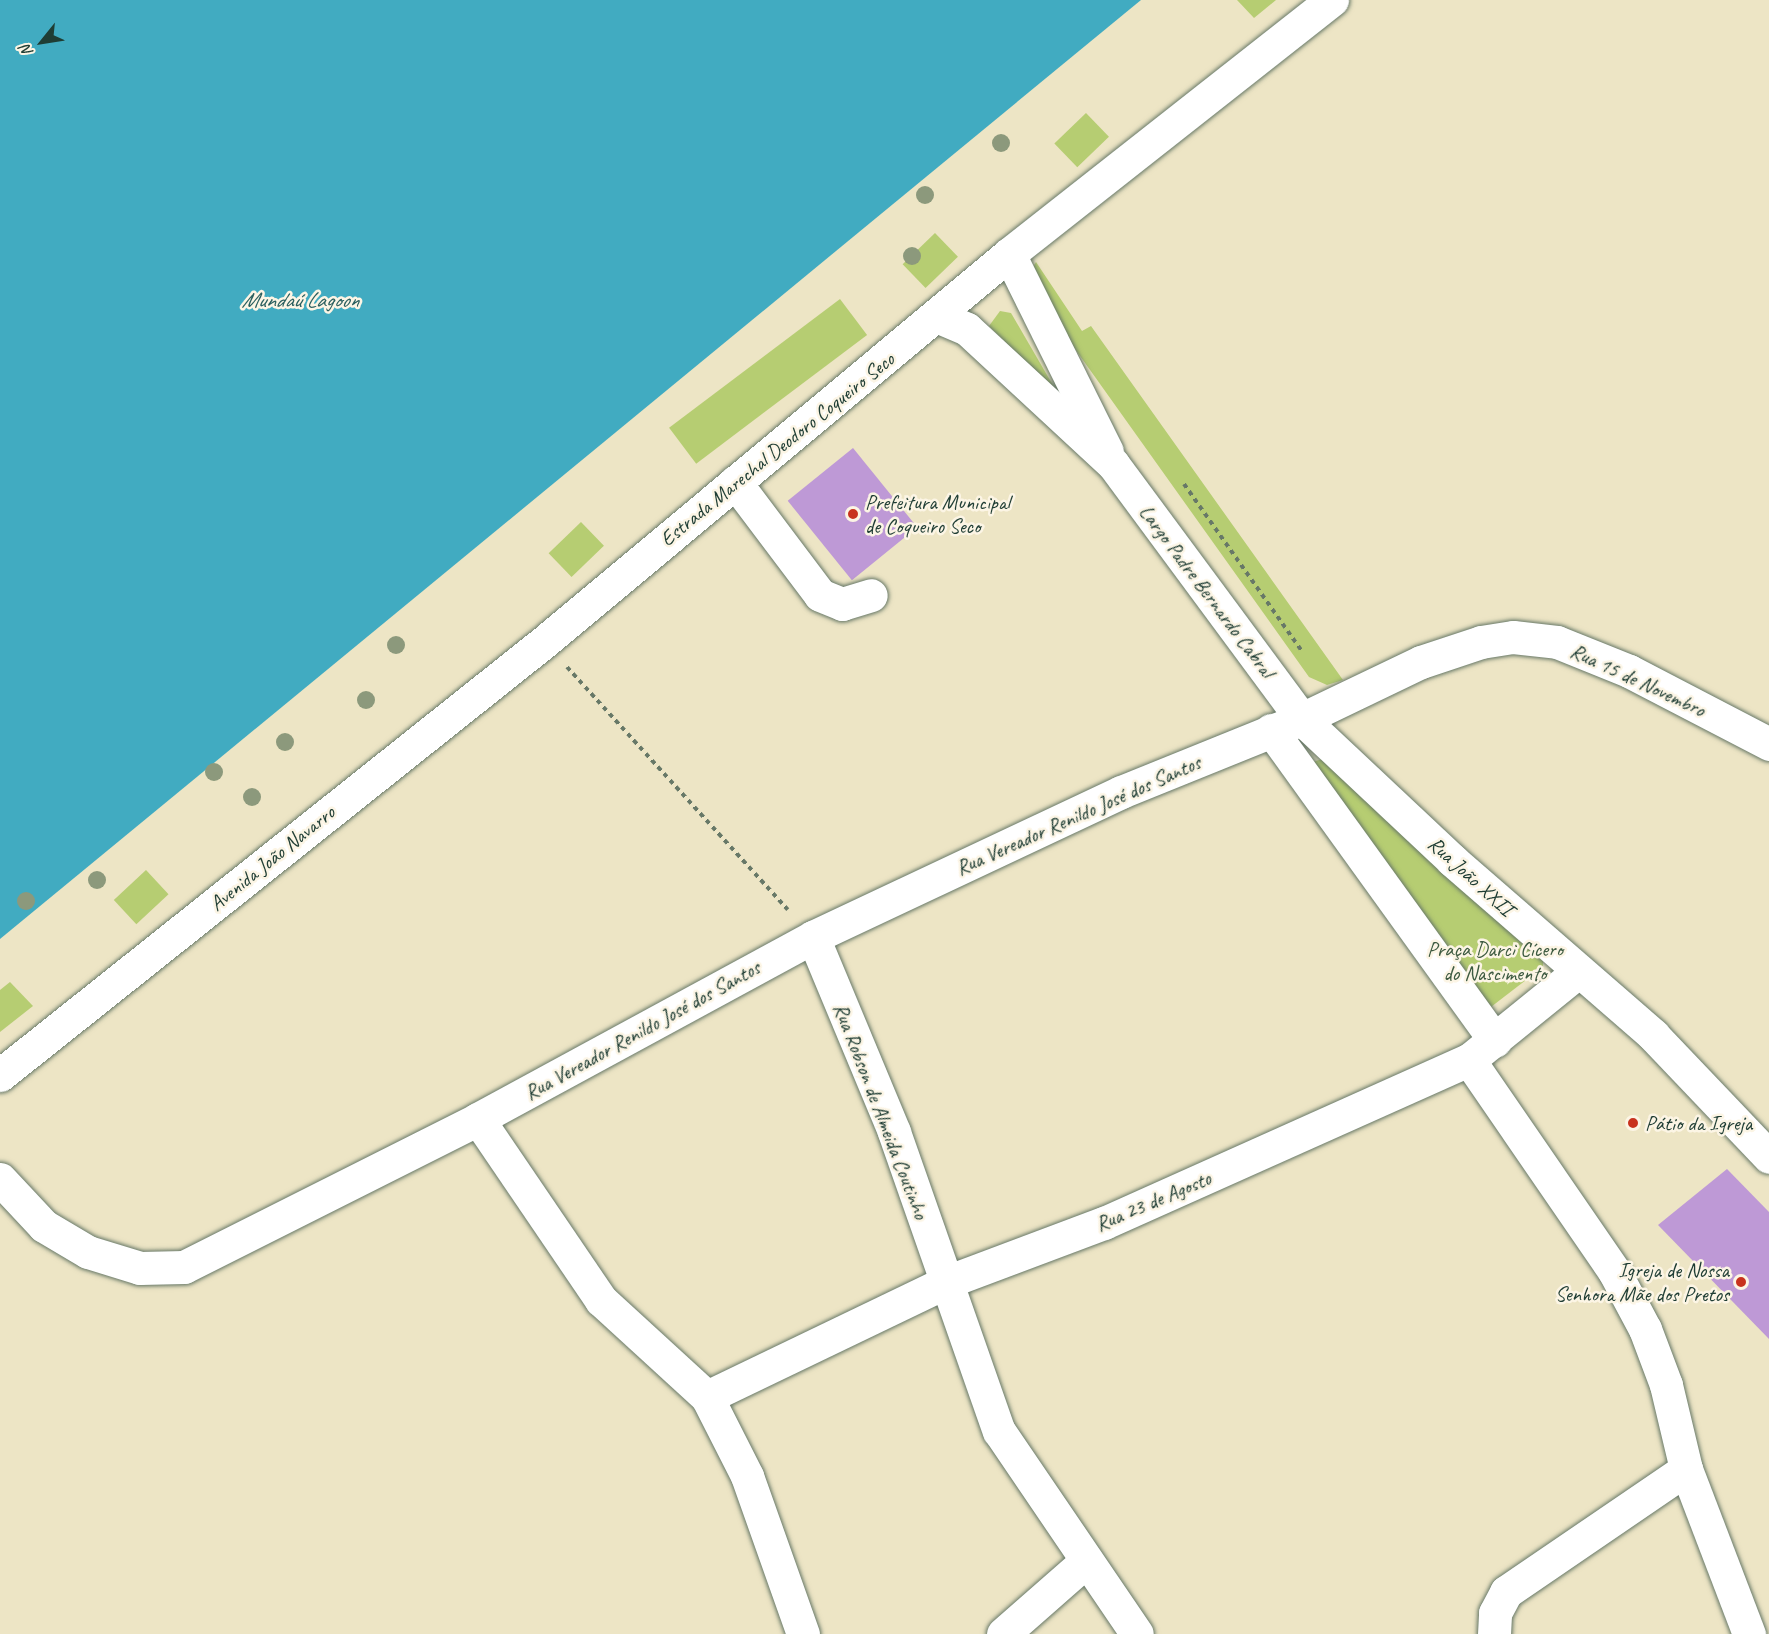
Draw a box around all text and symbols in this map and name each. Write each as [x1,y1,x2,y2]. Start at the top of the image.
north arrow [12,12,72,72]
text: N [15,42,38,60]
water label: Mundaú Lagoon [242,288,358,314]
street label: Estrada Marechal Deodoro Coqueiro Seco [655,347,899,551]
place label: Prefeitura Municipal de Coqueiro Seco [865,489,1010,539]
street label: Largo Padre Bernardo Cabral [1134,499,1280,683]
marker: Prefeitura Municipal de Coqueiro Seco [846,507,860,521]
street label: Rua 15 de Novembro [1566,638,1710,722]
street label: Rua Vereador Renildo José dos Santos [951,749,1205,881]
street label: Avenida João Navarro [204,800,340,916]
street label: Rua João XXII [1423,831,1519,921]
park label: Praça Darci Cícero do Nascimento [1427,936,1563,986]
street label: Rua Vereador Renildo José dos Santos [520,954,764,1106]
street label: Rua Robson de Almeida Coutinho [828,999,934,1223]
place label: Pátio da Igreja [1645,1110,1753,1136]
marker: Pátio da Igreja [1626,1116,1640,1130]
street label: Rua 23 de Agosto [1091,1165,1215,1237]
place label: Igreja de Nossa Senhora Mãe dos Pretos [1555,1257,1729,1307]
marker: Igreja de Nossa Senhora Mãe dos Pretos [1734,1275,1748,1289]

